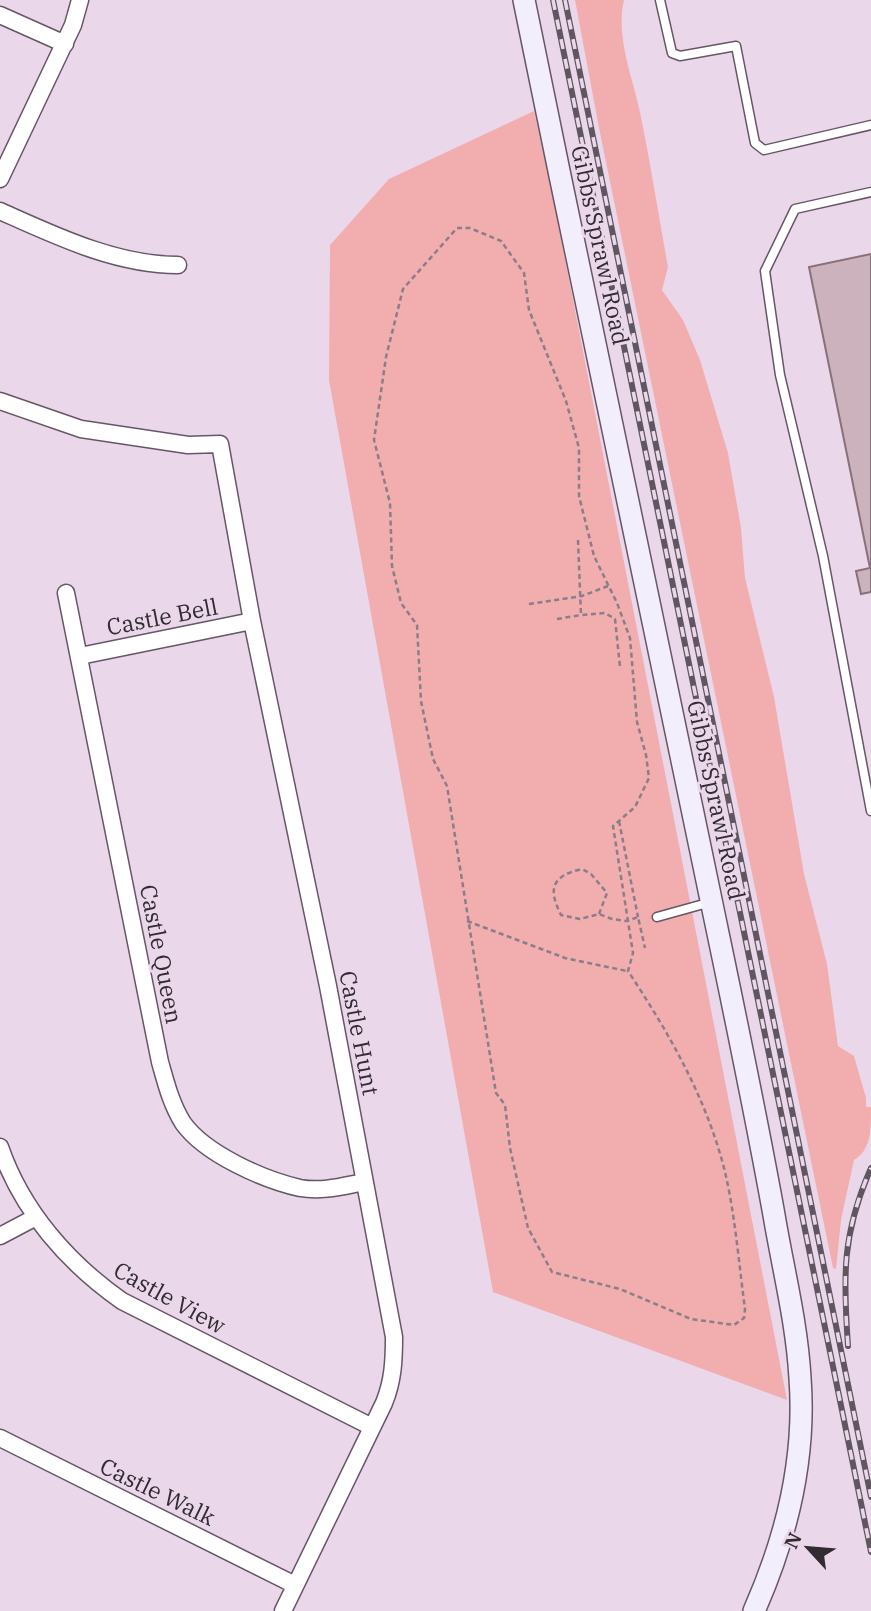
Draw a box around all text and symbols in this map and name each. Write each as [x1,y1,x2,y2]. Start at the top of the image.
street label: Gibbs Sprawl Road [565,143,637,347]
street label: Castle Bell [104,591,220,641]
street label: Gibbs Sprawl Road [681,698,753,902]
street label: Castle Queen [134,882,190,1026]
street label: Castle Hunt [333,968,387,1098]
street label: Castle View [109,1254,231,1340]
street label: Castle Walk [95,1450,221,1532]
north arrow [773,1513,843,1583]
text: N [779,1529,807,1553]

